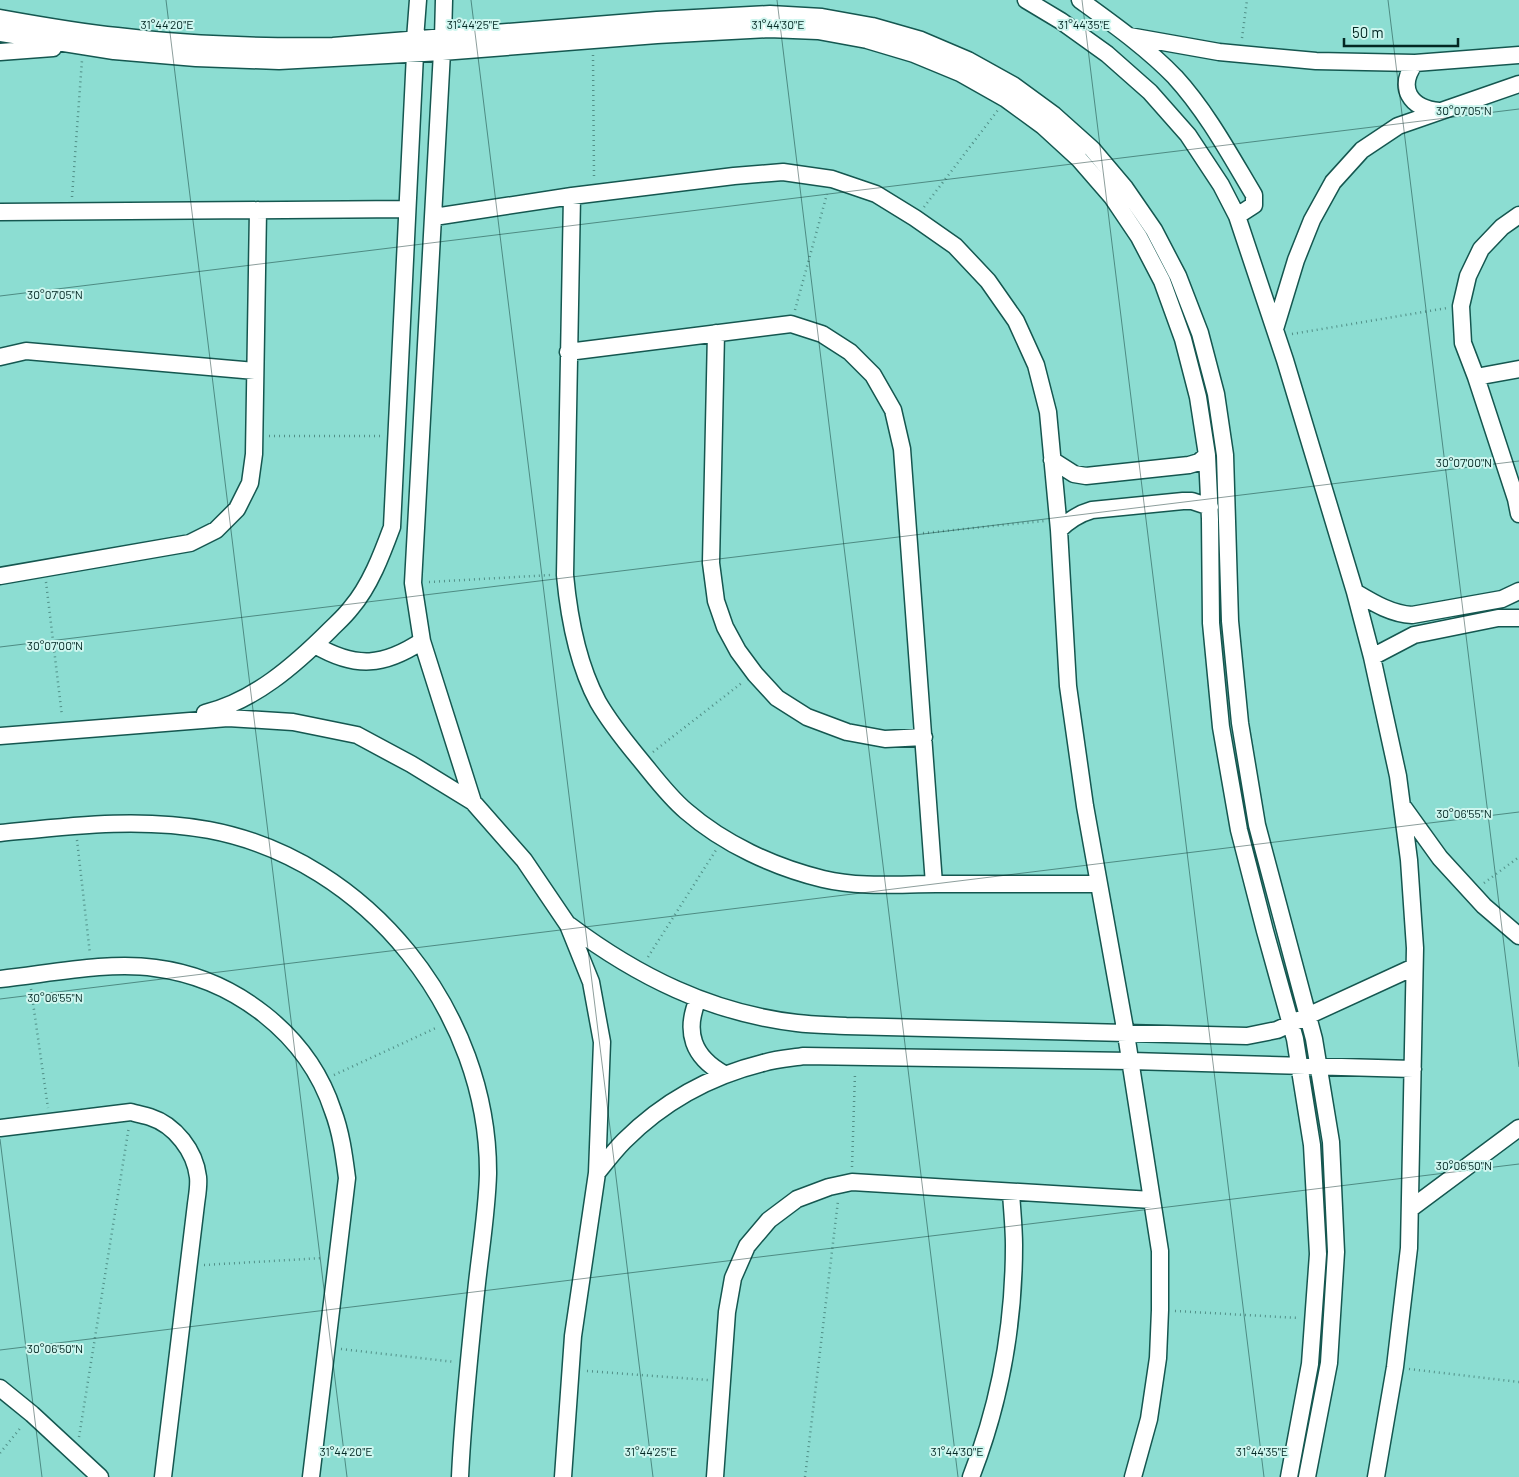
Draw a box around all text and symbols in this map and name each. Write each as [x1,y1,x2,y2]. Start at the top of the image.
scale bar [1344,15,1458,47]
text: 31°44'20"E [140,17,194,31]
text: 31°44'25"E [447,17,499,31]
text: 31°44'30"E [752,17,804,31]
text: 31°44'35"E [1058,17,1110,31]
text: 50 m [1352,23,1384,41]
text: 30°07'05"N [1436,103,1492,117]
text: 30°07'05"N [27,287,83,301]
text: 30°07'00"N [1436,455,1492,469]
text: 30°07'00"N [27,638,83,652]
text: 30°06'55"N [1436,806,1492,820]
text: 30°06'55"N [27,990,83,1004]
text: 30°06'50"N [1436,1158,1492,1172]
text: 30°06'50"N [27,1341,83,1355]
text: 31°44'20"E [319,1444,373,1458]
text: 31°44'25"E [625,1444,677,1458]
text: 31°44'30"E [931,1444,983,1458]
text: 31°44'35"E [1236,1444,1288,1458]

